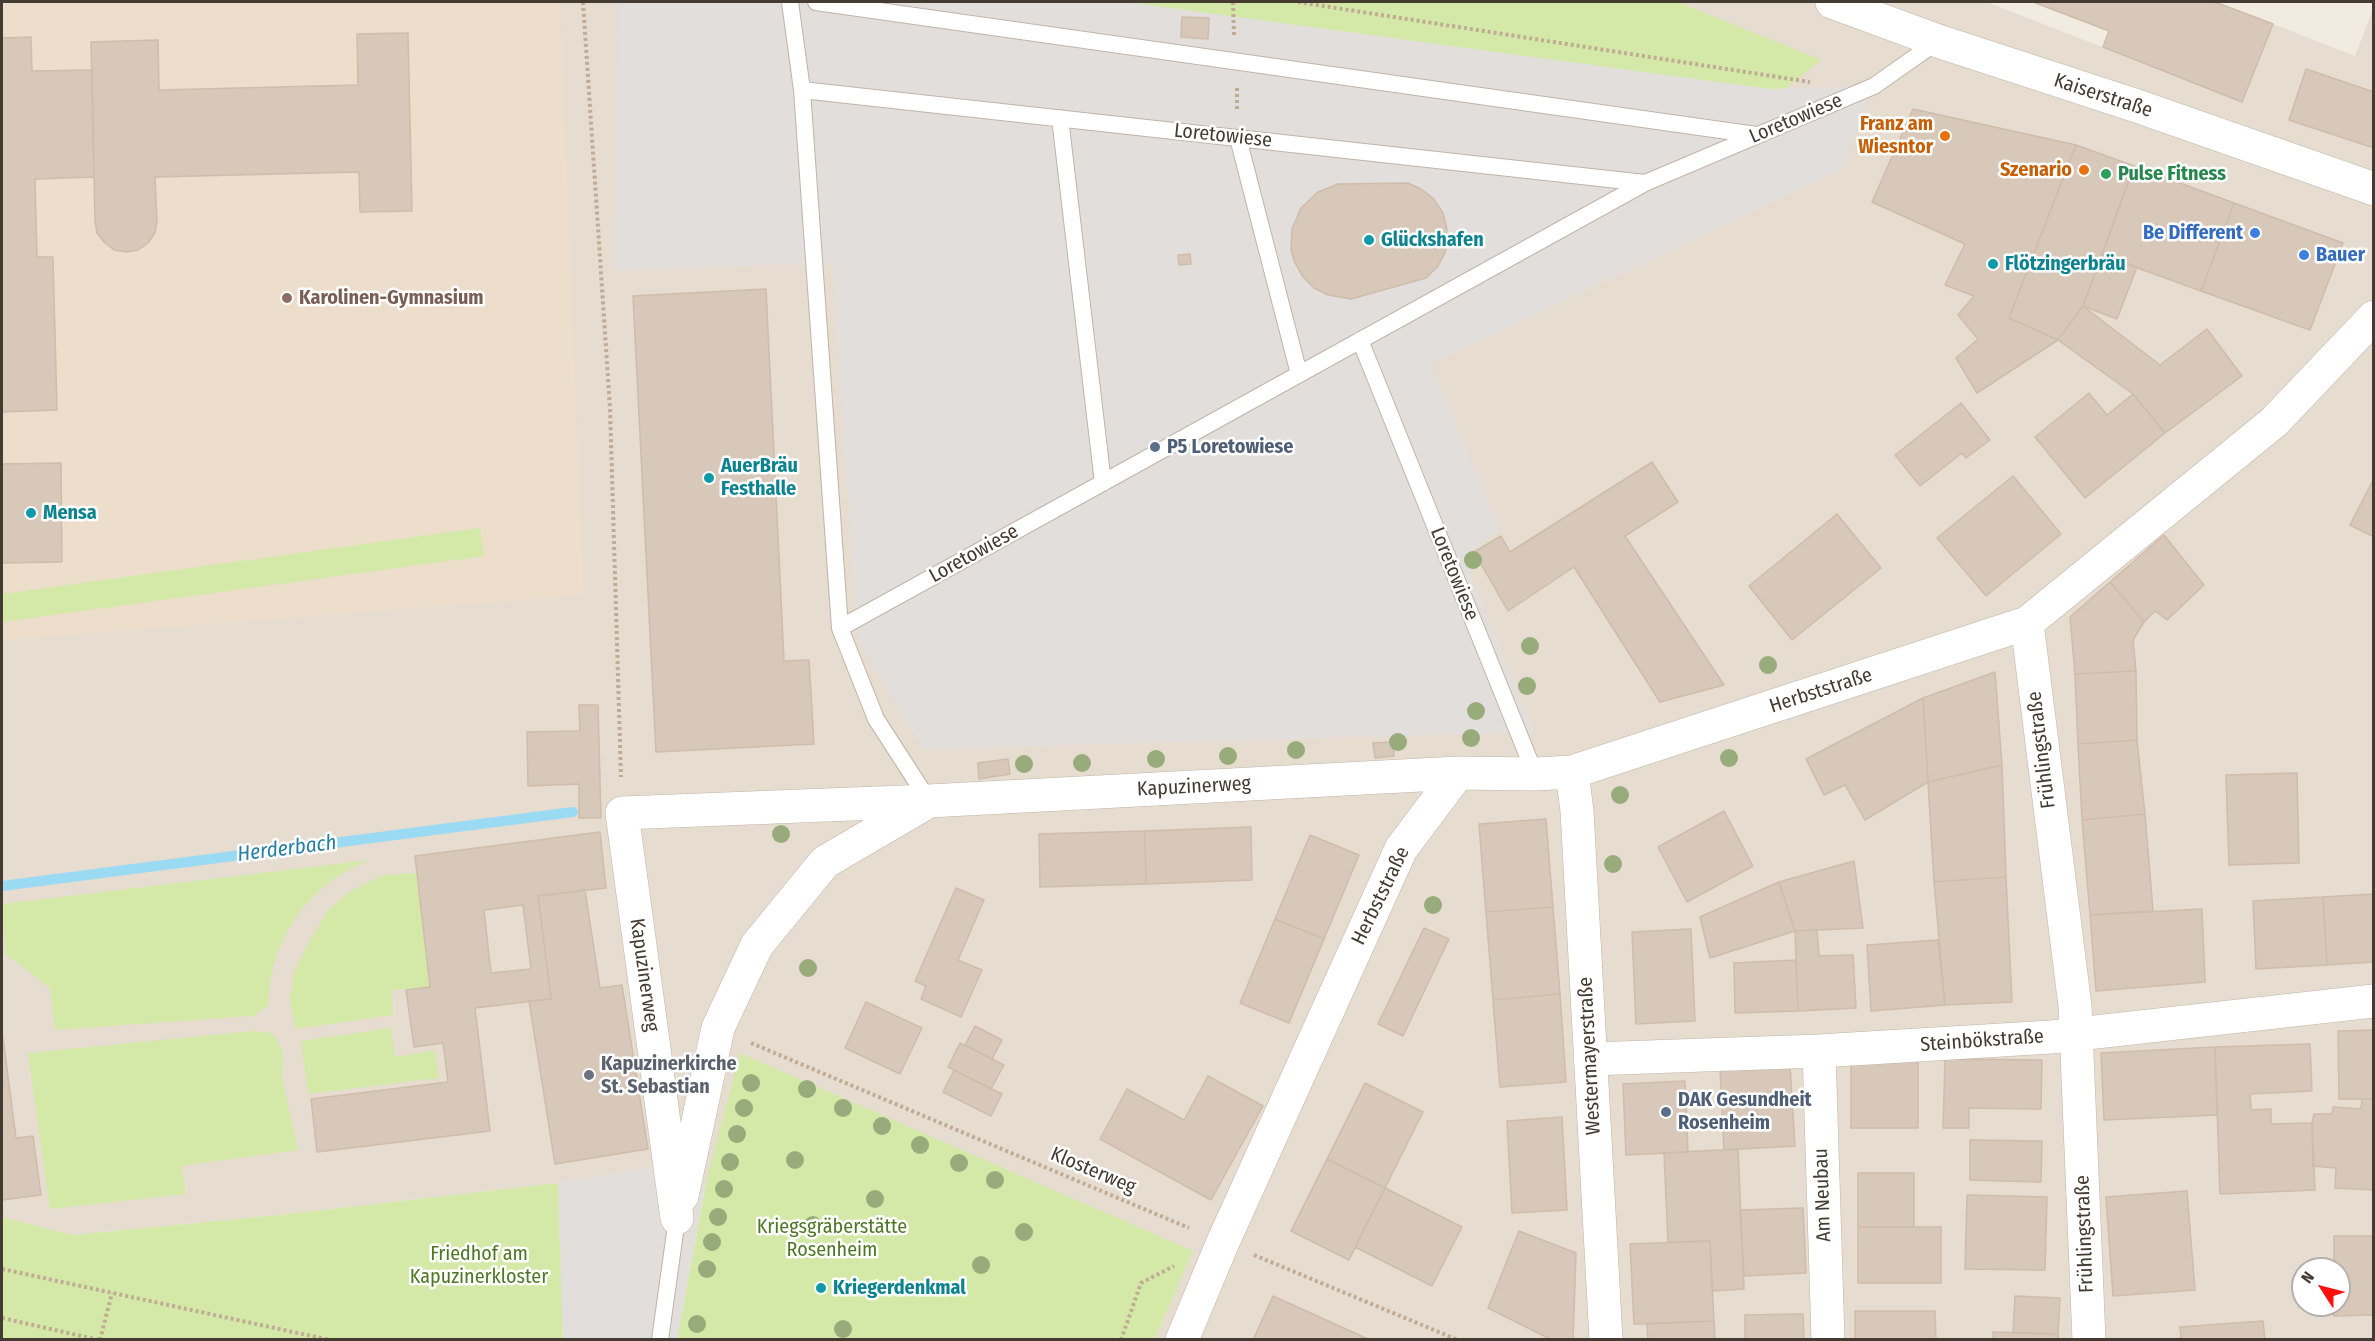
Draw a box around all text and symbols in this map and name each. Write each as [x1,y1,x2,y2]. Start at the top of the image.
street label: Kaiserstraße [2051,69,2155,123]
street label: Loretowiese [1746,89,1846,149]
place label: Franz am Wiesntor [1858,112,1933,159]
street label: Loretowiese [1173,119,1273,153]
marker: Franz am Wiesntor [1938,129,1952,143]
place label: Szenario [2000,158,2072,182]
place label: Pulse Fitness [2118,162,2226,186]
marker: Szenario [2077,163,2091,177]
marker: Pulse Fitness [2099,167,2113,181]
place label: Be Different [2143,221,2243,245]
marker: Be Different [2248,226,2262,240]
place label: Glückshafen [1381,228,1484,252]
marker: Glückshafen [1362,233,1376,247]
place label: Bauer [2316,243,2365,267]
marker: Bauer [2297,248,2311,262]
place label: Flötzingerbräu [2005,252,2126,276]
marker: Flötzingerbräu [1986,257,2000,271]
place label: Karolinen-Gymnasium [299,286,484,310]
marker: Karolinen-Gymnasium [280,291,294,305]
place label: P5 Loretowiese [1167,435,1293,459]
marker: P5 Loretowiese [1148,440,1162,454]
place label: AuerBräu Festhalle [721,454,798,501]
marker: AuerBräu Festhalle [702,471,716,485]
place label: Mensa [43,501,97,525]
marker: Mensa [24,506,38,520]
street label: Loretowiese [925,520,1023,588]
street label: Loretowiese [1424,524,1484,624]
street label: Herbststraße [1767,663,1875,719]
street label: Frühlingstraße [2023,690,2061,810]
street label: Kapuzinerweg [1136,772,1252,802]
water label: Herderbach [236,830,338,868]
street label: Herbststraße [1347,843,1415,949]
street label: Kapuzinerweg [624,917,664,1033]
street label: Westermayerstraße [1574,976,1606,1136]
street label: Steinbökstraße [1919,1025,2045,1057]
place label: Kapuzinerkirche St. Sebastian [601,1052,737,1099]
marker: Kapuzinerkirche St. Sebastian [582,1068,596,1082]
place label: DAK Gesundheit Rosenheim [1678,1088,1812,1135]
marker: DAK Gesundheit Rosenheim [1659,1105,1673,1119]
street label: Klosterweg [1047,1142,1139,1200]
street label: Am Neubau [1809,1148,1837,1242]
street label: Frühlingstraße [2071,1175,2099,1293]
park label: Kriegsgräberstätte Rosenheim [757,1215,907,1262]
park label: Friedhof am Kapuzinerkloster [410,1242,548,1289]
north arrow [2291,1257,2351,1317]
text: N [2297,1268,2318,1287]
place label: Kriegerdenkmal [833,1276,966,1300]
marker: Kriegerdenkmal [814,1281,828,1295]

